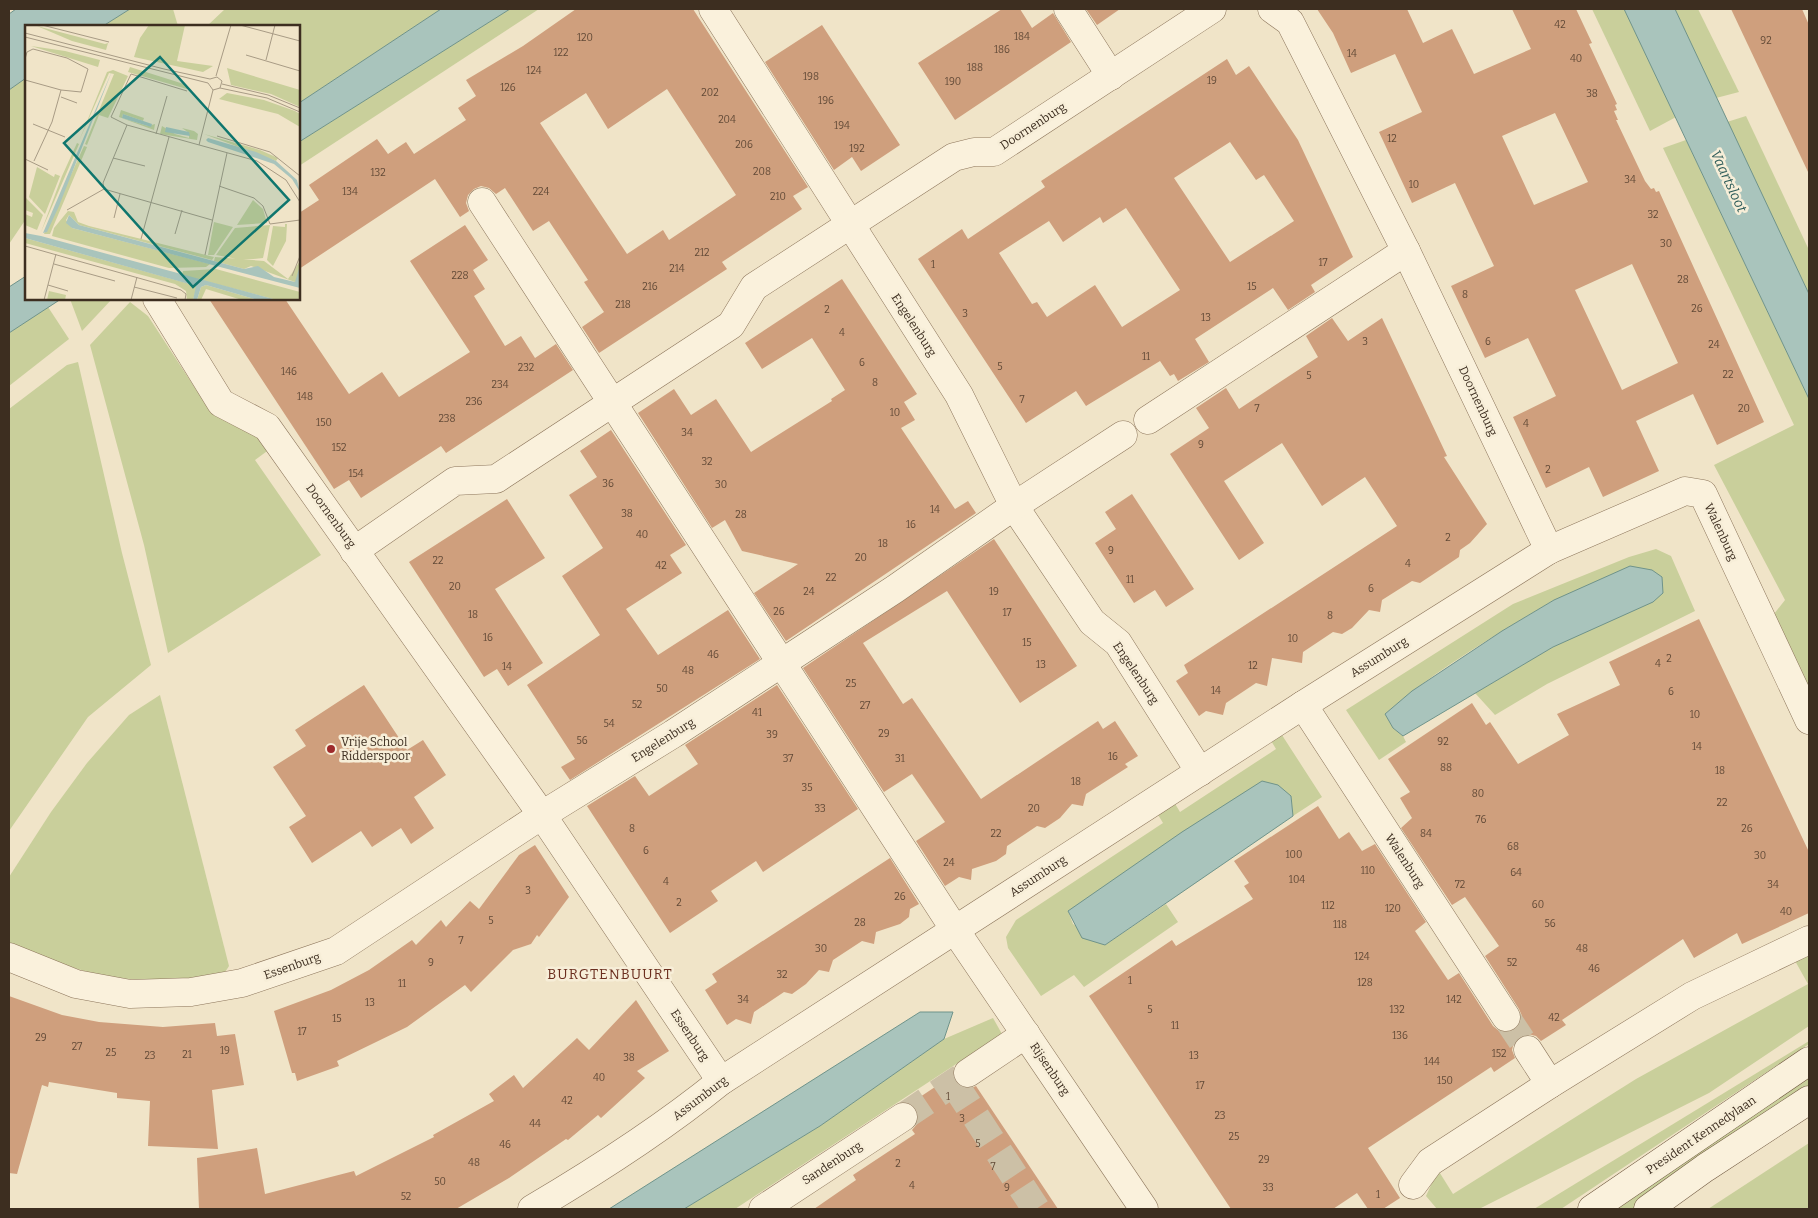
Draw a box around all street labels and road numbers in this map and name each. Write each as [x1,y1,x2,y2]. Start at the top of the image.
street label: Doornenburg [998,99,1069,152]
street label: Engelenburg [889,291,940,359]
street label: Doornenburg [1456,364,1500,438]
street label: Doornenburg [303,481,359,551]
street label: Walenburg [1702,501,1740,563]
street label: Assumburg [1348,634,1410,680]
street label: Engelenburg [1110,639,1162,707]
street label: Engelenburg [629,715,697,765]
street label: Walenburg [1382,831,1428,891]
street label: Assumburg [1007,852,1069,900]
street label: Essenburg [262,950,322,982]
street label: Essenburg [668,1007,712,1064]
street label: Rijsenburg [1027,1040,1073,1098]
street label: Assumburg [670,1073,730,1123]
street label: President Kennedylaan [1643,1093,1759,1177]
street label: Sandenburg [799,1138,865,1188]

